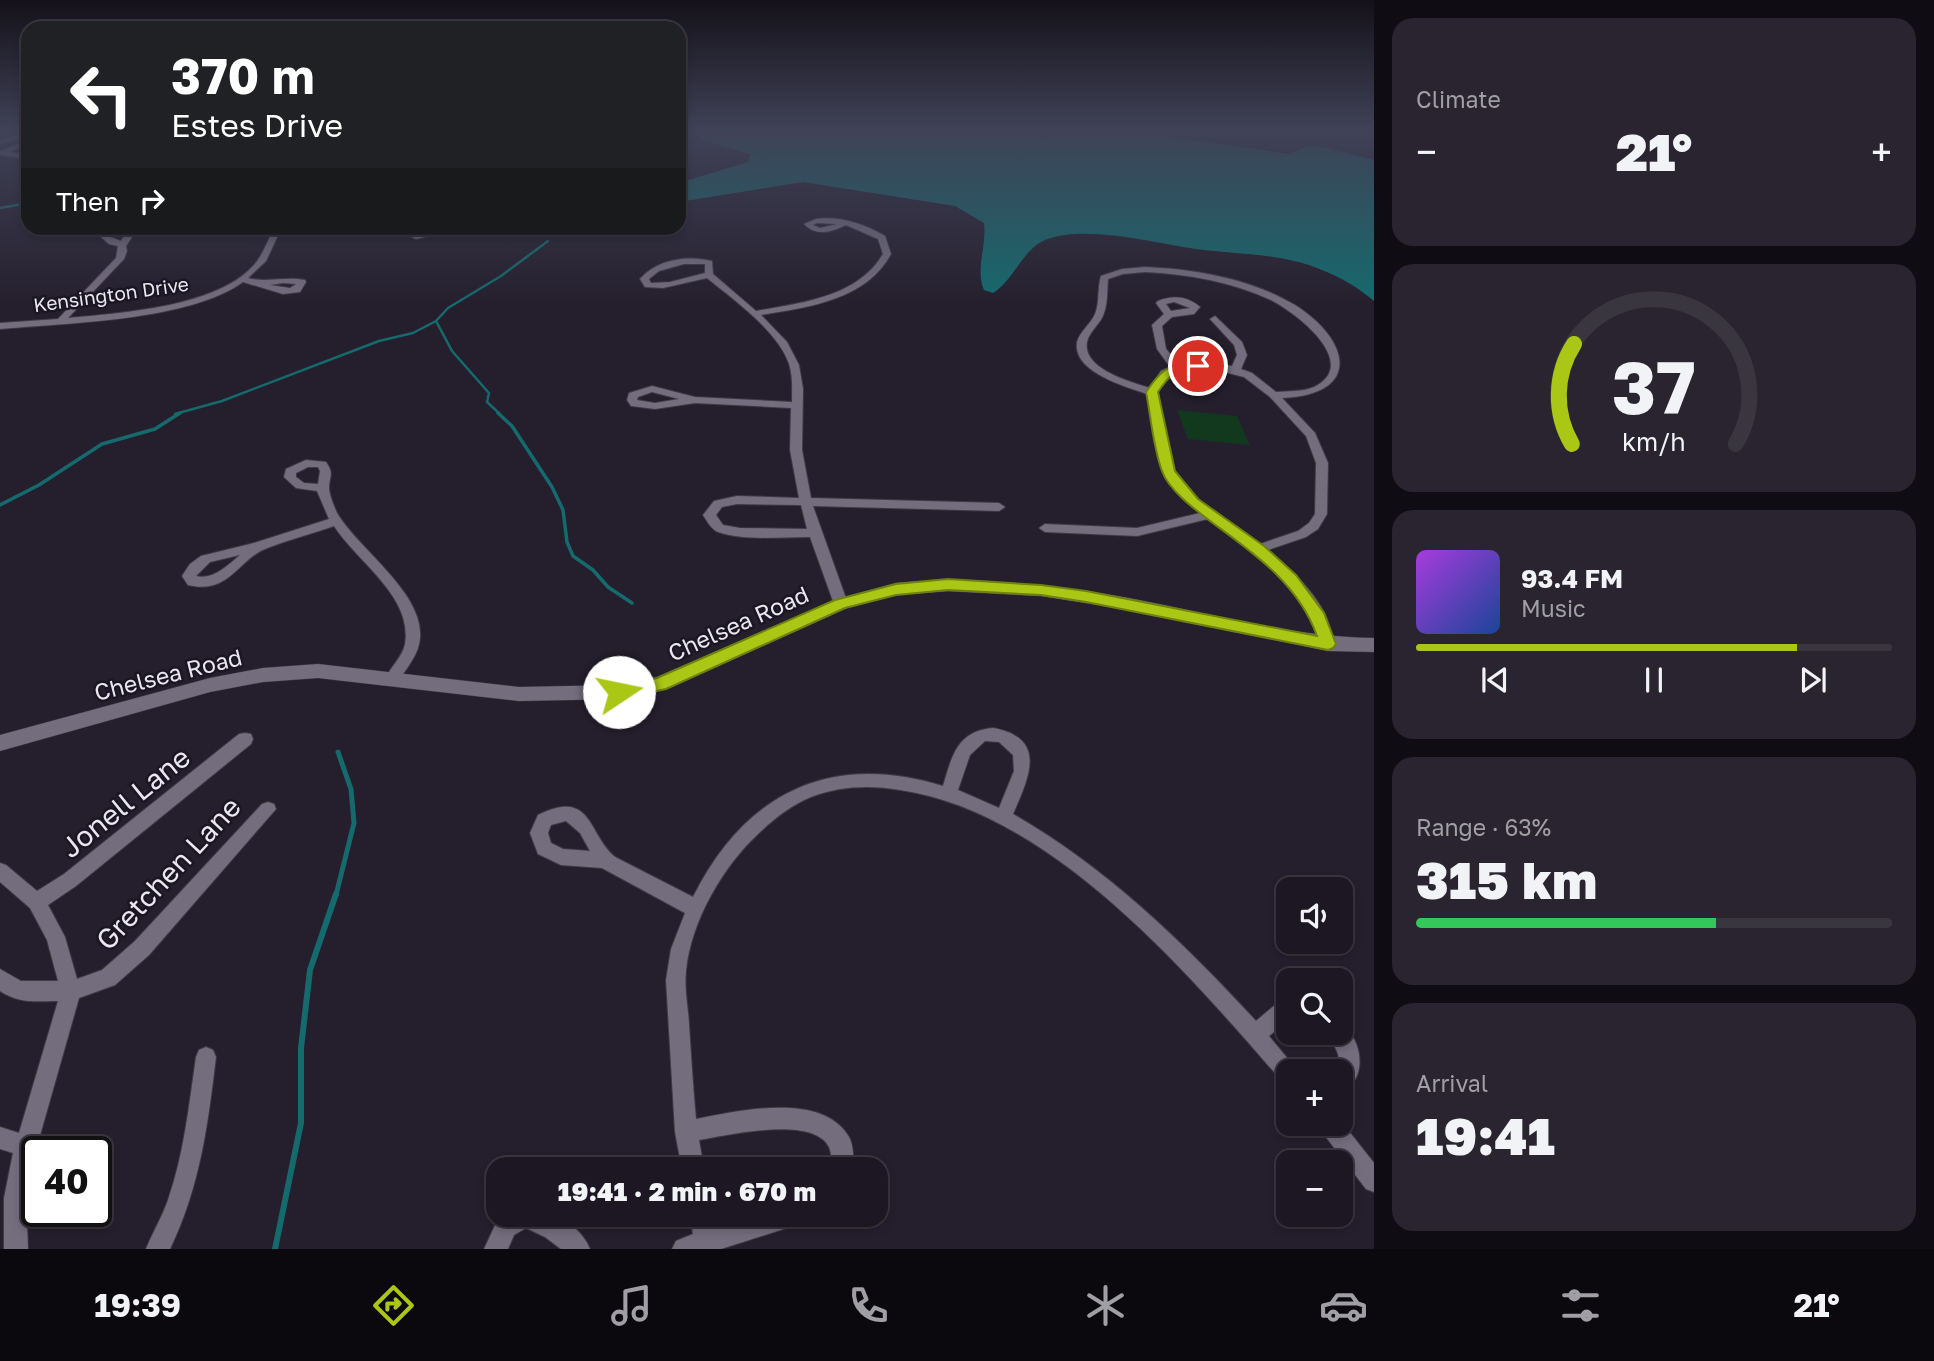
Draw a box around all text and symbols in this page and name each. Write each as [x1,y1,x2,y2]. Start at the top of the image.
text: 370 m [171,46,315,105]
icon: left [56,49,147,140]
text: Climate [1416,85,1501,113]
text: Estes Drive [171,106,343,144]
text: 21° [1616,120,1692,182]
text: − [1416,129,1437,174]
text: + [1871,129,1892,174]
icon: right [133,182,171,220]
text: Then [56,186,119,217]
street label: Kensington Drive [32,272,190,316]
pin [1168,336,1228,396]
text: 37 [1612,344,1696,431]
icon: arrive [1179,347,1217,385]
text: km/h [1622,426,1686,457]
text: 93.4 FM [1521,563,1623,594]
street label: Chelsea Road [663,579,813,667]
text: Music [1521,594,1586,622]
street label: Chelsea Road [91,642,245,706]
position arrow [582,655,656,729]
icon: previous [1476,661,1514,699]
icon: pause [1635,661,1673,699]
icon: next [1794,661,1832,699]
street label: Jonell Lane [54,740,196,864]
street label: Gretchen Lane [89,790,247,956]
text: Range · 63% [1416,813,1551,841]
text: 315 km [1416,848,1597,910]
map controls [1276,877,1353,1227]
button: sound [1276,877,1353,954]
button: search [1276,968,1353,1045]
button: + [1276,1059,1353,1136]
text: Arrival [1416,1069,1488,1097]
text: 19:41 [1416,1104,1555,1166]
speed limit sign: 40 [21,1136,112,1227]
button: − [1276,1150,1353,1227]
text: 19:41 · 2 min · 670 m [558,1176,816,1207]
icon: directions [369,1281,418,1330]
icon: music [607,1281,656,1330]
icon: phone [844,1281,893,1330]
icon: climate [1081,1281,1130,1330]
icon: car [1319,1281,1368,1330]
icon: filters [1556,1281,1605,1330]
text: 19:39 [94,1286,181,1324]
text: 21° [1793,1286,1840,1324]

